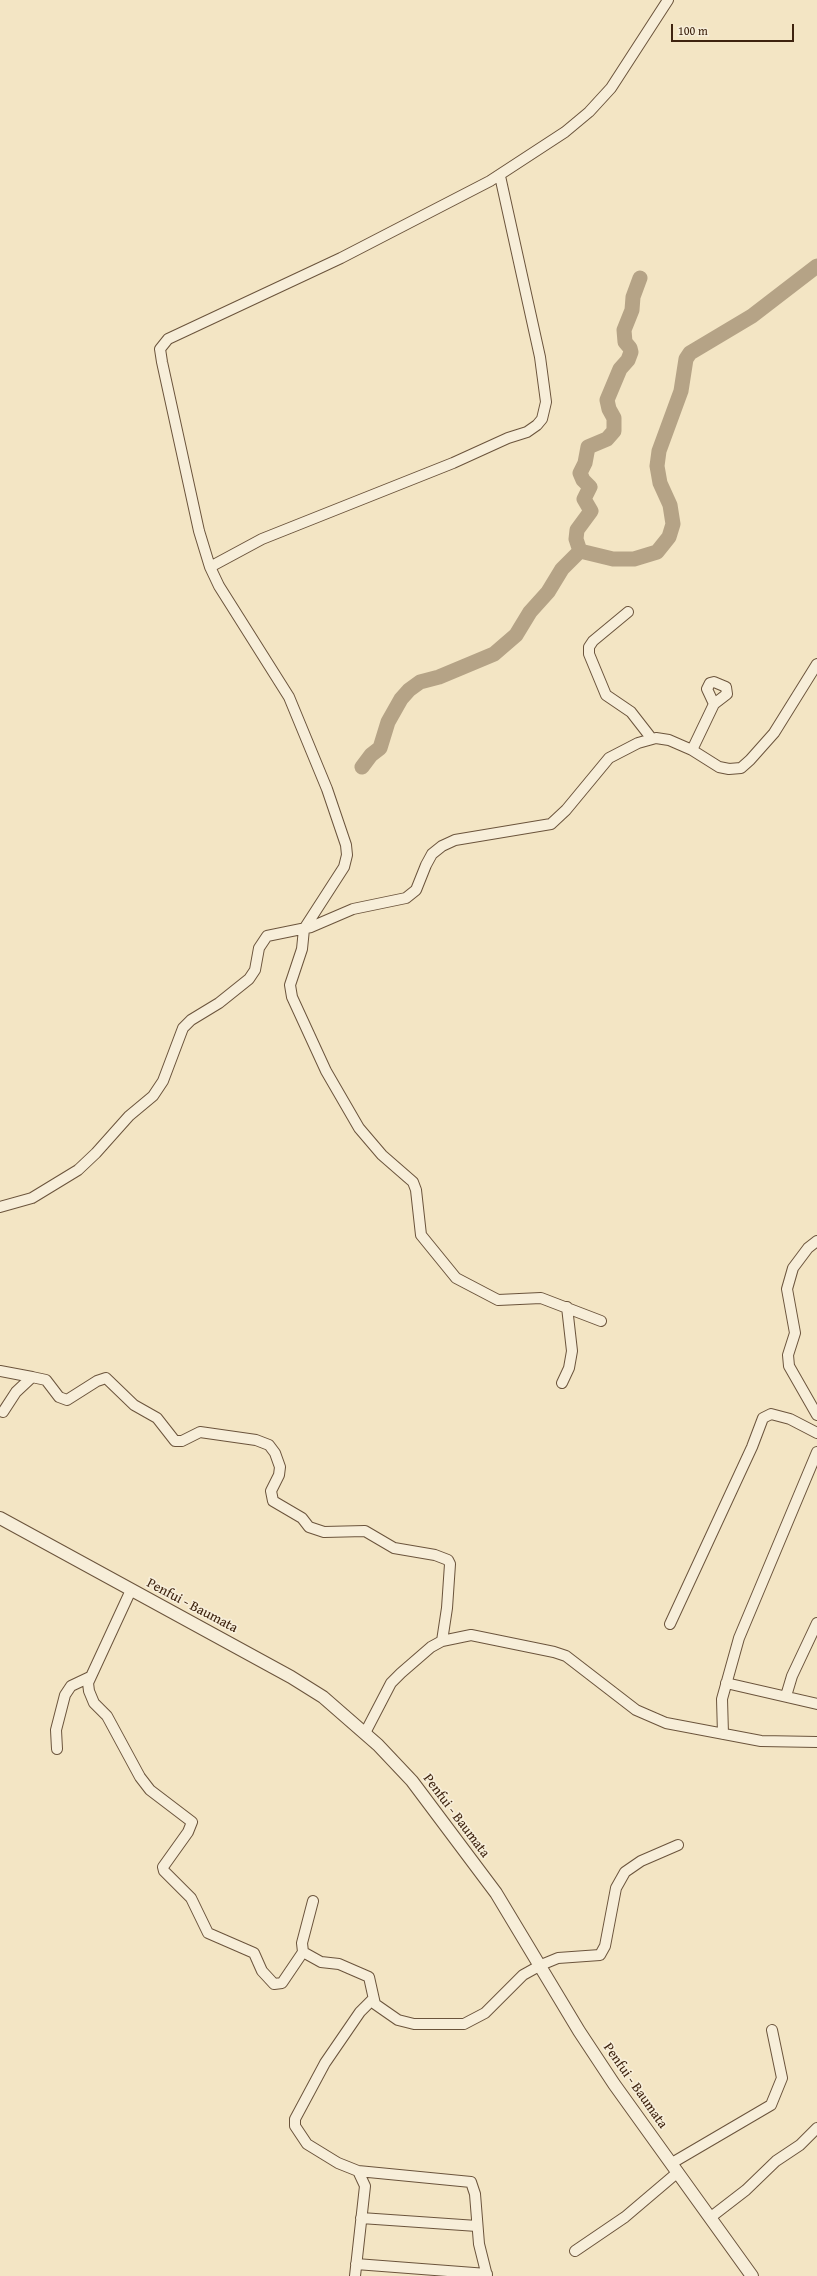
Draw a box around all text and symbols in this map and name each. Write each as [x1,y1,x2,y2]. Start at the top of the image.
scale bar [673,16,796,42]
text: 100 m [678,22,708,39]
street label: Penfui - Baumata [144,1575,240,1637]
street label: Penfui - Baumata [419,1771,493,1861]
street label: Penfui - Baumata [599,2040,671,2132]

